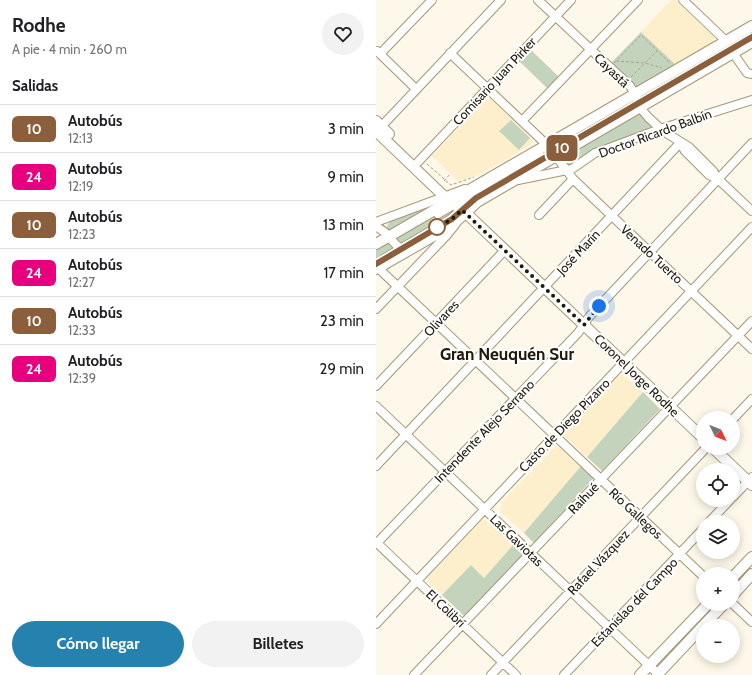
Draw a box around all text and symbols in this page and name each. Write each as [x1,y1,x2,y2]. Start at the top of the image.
button: heart [322,13,364,55]
text: Rodhe [12,14,65,37]
street label: Comisario Juan Pirker [449,33,540,128]
text: A pie · 4 min · 260 m [12,41,127,57]
street label: Cayastá [591,49,633,91]
text: Salidas [12,77,58,95]
street label: Doctor Ricardo Balbín [596,105,714,161]
text: Autobús [68,112,122,130]
text: 10 [26,120,42,138]
text: 3 min [328,120,364,138]
text: 12:13 [68,130,93,146]
line badge: 10 [544,135,580,161]
text: 10 [554,139,570,157]
text: Autobús [68,160,122,178]
text: 24 [26,168,42,186]
text: 9 min [327,168,364,186]
text: 12:19 [68,178,93,194]
text: Autobús [68,208,122,226]
text: 10 [26,216,42,234]
text: 13 min [323,216,364,234]
unlabelled marker [428,218,446,236]
street label: Venado Tuerto [617,221,687,287]
text: 12:23 [68,226,96,242]
street label: José Marín [552,226,603,279]
text: Autobús [68,256,122,274]
text: 24 [26,264,42,282]
text: 17 min [323,264,364,282]
text: 12:27 [68,274,95,290]
street label: Olivares [420,296,462,340]
your location [589,296,609,316]
text: Autobús [68,304,122,322]
text: 10 [26,312,42,330]
text: 23 min [320,312,364,330]
text: 12:33 [68,322,96,338]
street label: Coronel Jorge Rodhe [591,330,683,420]
district label: Gran Neuquén Sur [440,344,574,364]
text: Autobús [68,352,122,370]
text: 24 [26,360,42,378]
text: 29 min [320,360,364,378]
text: 12:39 [68,370,96,386]
street label: Casto de Diego Pizarro [515,375,613,475]
street label: Intendente Alejo Serrano [431,376,538,487]
north arrow [696,411,740,455]
map controls [696,411,740,663]
button: locate [696,463,740,507]
street label: Raihué [564,479,602,517]
street label: Río Gallegos [606,484,667,542]
street label: Las Gaviotas [487,511,547,570]
button: layers [696,515,740,559]
street label: Rafael Vázquez [564,526,632,598]
street label: Estanislao del Campo [587,554,681,650]
button: + [696,567,740,611]
street label: El Colibrí [423,586,469,630]
button: − [696,619,740,663]
button: Cómo llegar [12,621,184,667]
button: Billetes [192,621,364,667]

